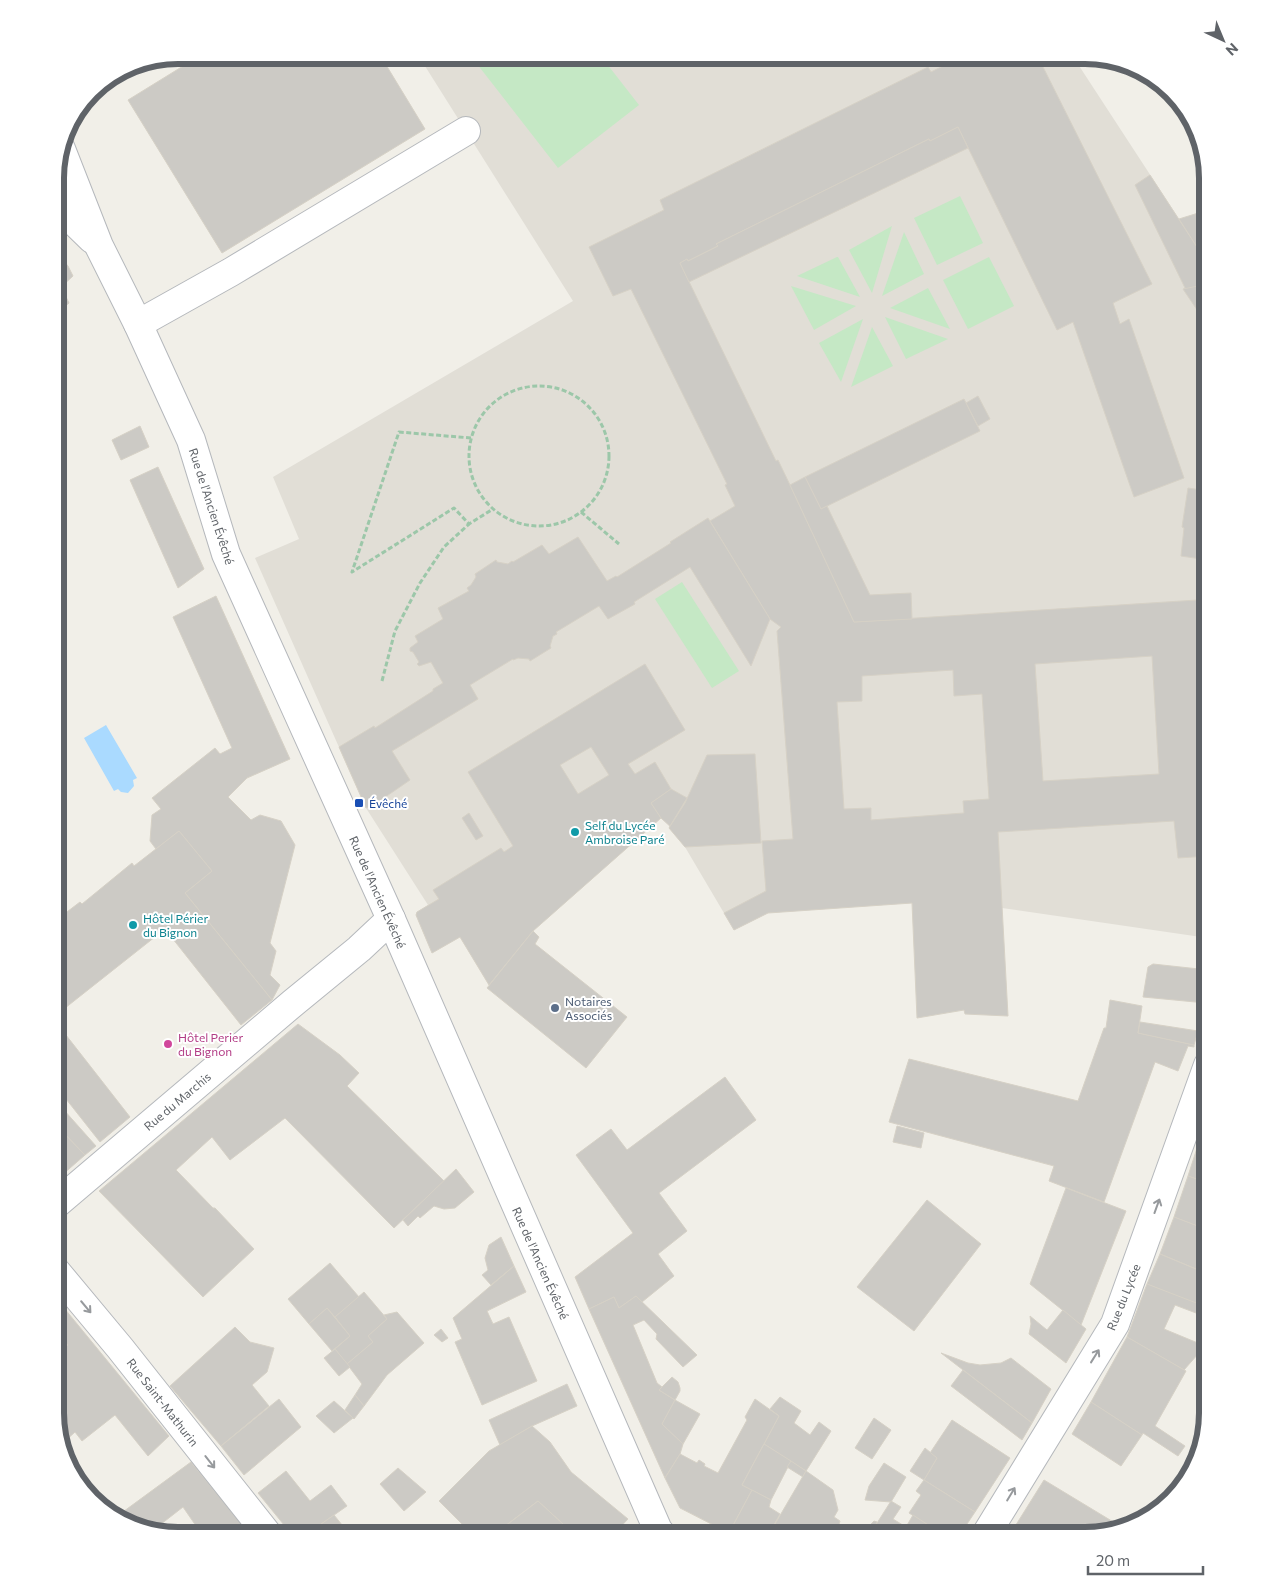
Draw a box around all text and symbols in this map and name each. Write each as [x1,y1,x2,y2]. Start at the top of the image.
north arrow [1198,15,1248,65]
text: N [1223,40,1242,59]
street label: Rue de l'Ancien Évêché [187,446,237,566]
place label: Évêché [369,796,407,810]
marker: Évêché [353,797,365,809]
place label: Self du Lycée Ambroise Paré [585,818,665,846]
marker: Self du Lycée Ambroise Paré [569,826,581,838]
street label: Rue de l'Ancien Évêché [347,834,409,950]
place label: Hôtel Périer du Bignon [143,911,208,939]
marker: Hôtel Périer du Bignon [127,919,139,931]
place label: Notaires Associés [565,994,612,1022]
marker: Notaires Associés [549,1002,561,1014]
place label: Hôtel Perier du Bignon [178,1030,243,1058]
marker: Hôtel Perier du Bignon [162,1038,174,1050]
street label: Rue du Marchis [141,1069,213,1133]
one-way arrow [1153,1199,1162,1215]
street label: Rue de l'Ancien Évêché [510,1205,572,1321]
street label: Rue du Lycée [1103,1262,1143,1332]
one-way arrow [81,1301,92,1314]
one-way arrow [1091,1349,1101,1363]
street label: Rue Saint-Mathurin [124,1355,202,1449]
one-way arrow [204,1455,215,1468]
one-way arrow [1006,1488,1016,1502]
scale bar [1088,1544,1203,1576]
text: 20 m [1096,1551,1130,1569]

